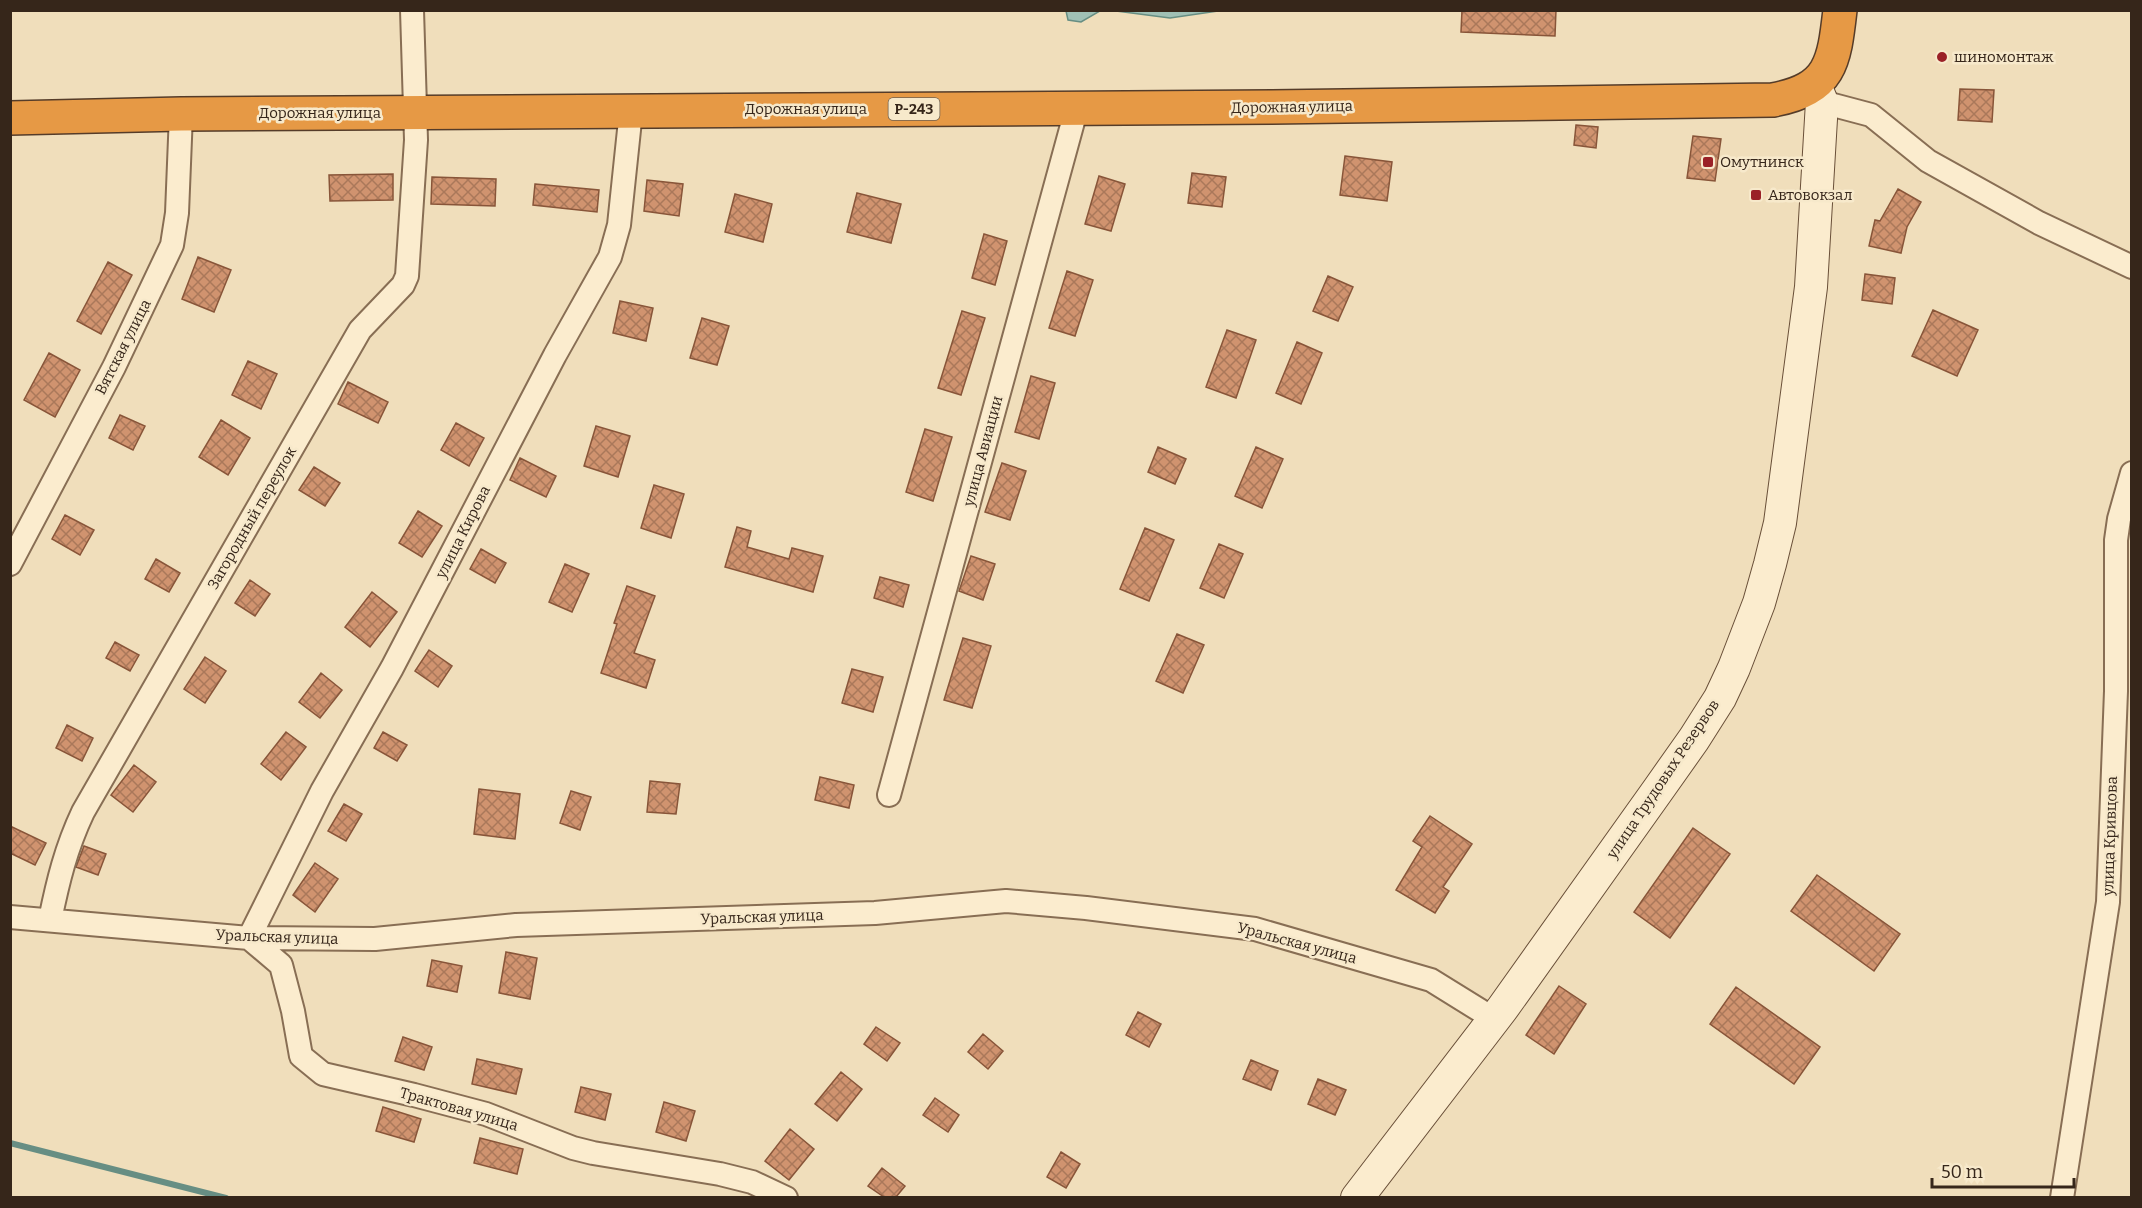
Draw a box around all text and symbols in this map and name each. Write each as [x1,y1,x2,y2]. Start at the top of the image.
place label: шиномонтаж [1954,48,2054,66]
marker: шиномонтаж [1935,50,1949,64]
street label: Дорожная улица [1231,97,1353,117]
road number: Р-243 [888,98,940,120]
street label: Дорожная улица [745,100,867,118]
street label: Дорожная улица [259,104,381,122]
place label: Омутнинск [1720,153,1804,171]
marker: Омутнинск [1701,155,1715,169]
place label: Автовокзал [1768,186,1852,204]
marker: Автовокзал [1749,188,1763,202]
street label: Вятская улица [91,296,155,398]
street label: улица Авиации [959,394,1006,509]
street label: Загородный переулок [204,443,300,593]
street label: улица Кирова [431,483,494,582]
street label: улица Трудовых Резервов [1602,696,1723,863]
street label: улица Кривцова [2099,776,2121,897]
street label: Уральская улица [700,906,824,928]
street label: Уральская улица [1235,918,1359,968]
street label: Уральская улица [215,926,339,948]
street label: Трактовая улица [398,1083,520,1135]
scale bar [1932,1151,2074,1189]
text: 50 m [1941,1161,1983,1183]

